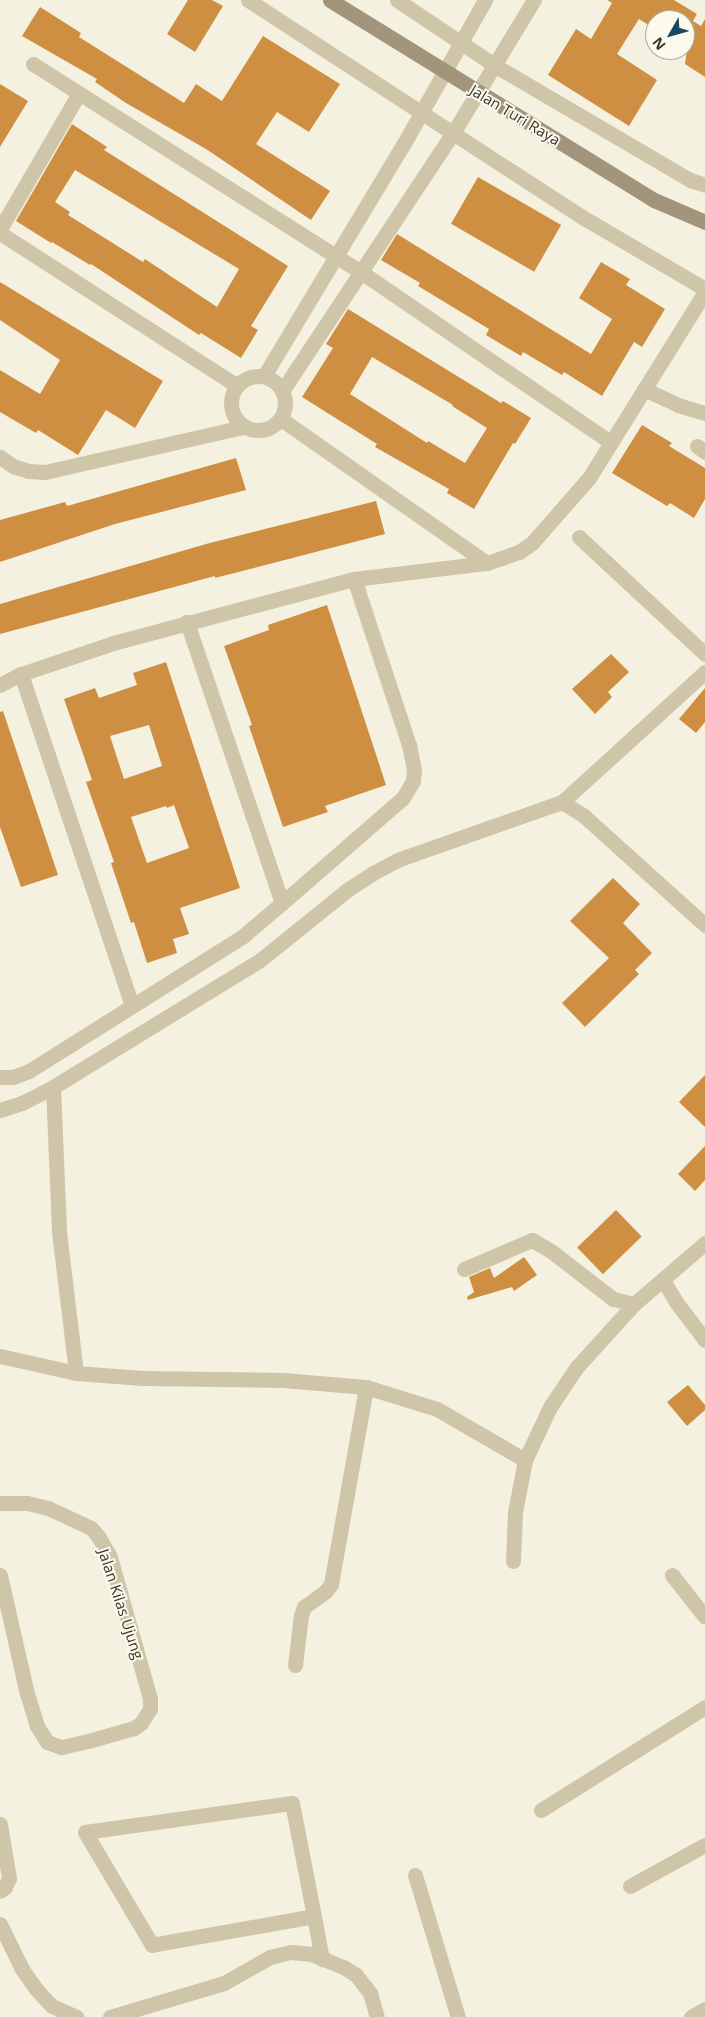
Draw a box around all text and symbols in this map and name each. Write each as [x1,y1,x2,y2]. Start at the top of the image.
north arrow [645,10,695,60]
text: N [648,34,670,54]
street label: Jalan Turi Raya [467,81,563,149]
street label: Jalan Kilas Ujung [95,1547,147,1661]

